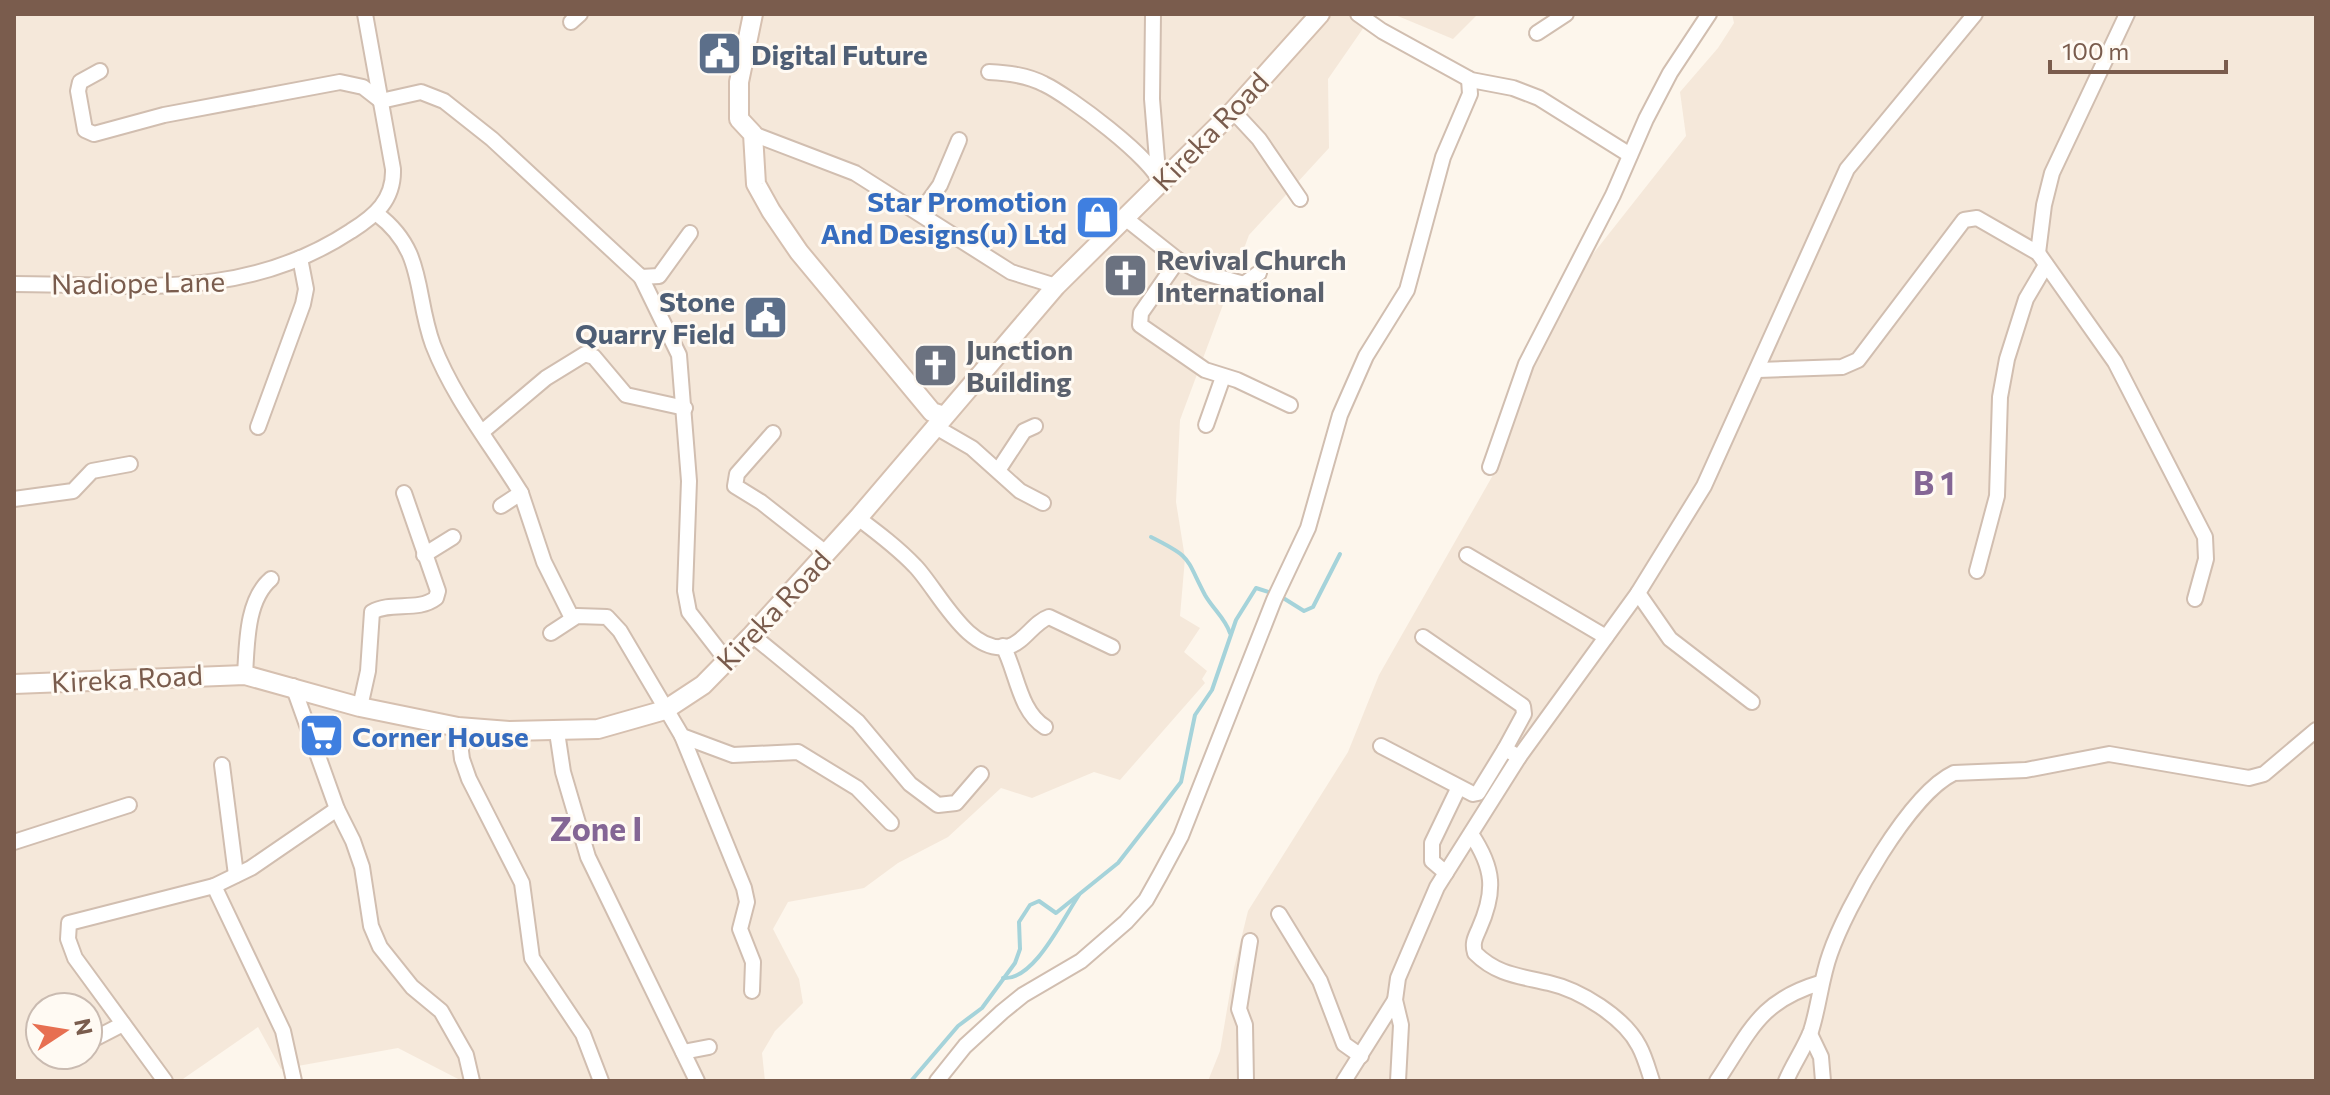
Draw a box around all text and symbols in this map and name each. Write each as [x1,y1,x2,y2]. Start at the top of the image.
scale bar [2050,24,2226,74]
public building icon: Digital Future [696,30,744,78]
text: 100 m [2062,36,2129,65]
place label: Digital Future [751,37,928,71]
street label: Kireka Road [1145,65,1275,197]
place label: Star Promotion And Designs(u) Ltd [820,184,1067,250]
shop icon: Star Promotion And Designs(u) Ltd [1074,193,1122,241]
place label: Revival Church International [1156,242,1347,308]
church icon: Revival Church International [1101,251,1149,299]
street label: Nadiope Lane [51,263,225,301]
place label: Stone Quarry Field [575,284,735,350]
public building icon: Stone Quarry Field [742,293,790,341]
place label: Junction Building [966,332,1073,398]
church icon: Junction Building [911,341,959,389]
district label: B 1 [1913,462,1955,502]
street label: Kireka Road [709,543,837,677]
street label: Kireka Road [50,657,204,699]
supermarket icon: Corner House [297,712,345,760]
place label: Corner House [352,719,529,753]
district label: Zone I [550,808,642,848]
north arrow [24,991,104,1071]
text: N [69,1016,99,1038]

